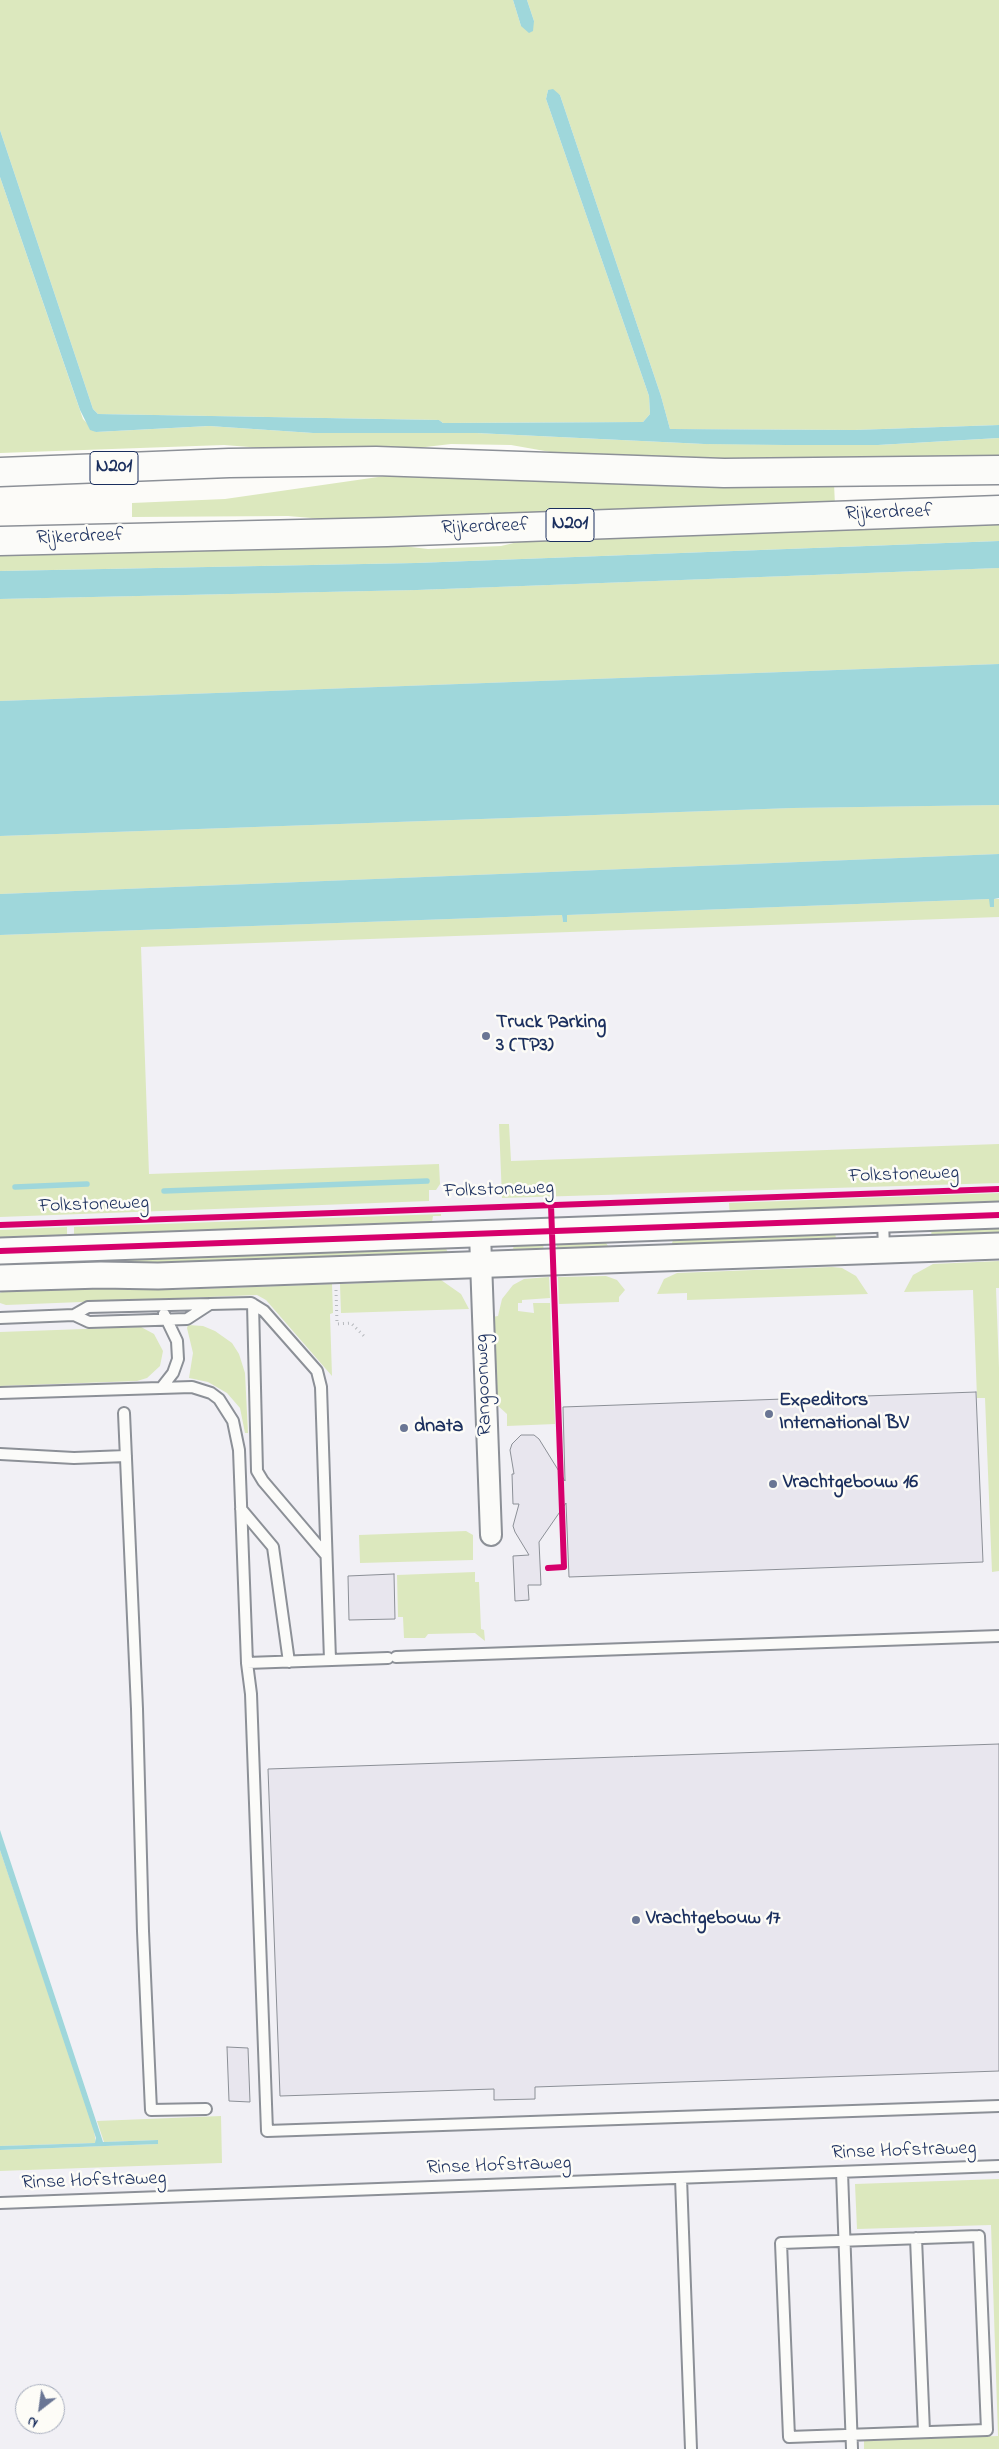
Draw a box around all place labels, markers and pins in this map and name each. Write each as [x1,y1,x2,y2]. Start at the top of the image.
place label: Truck Parking 3 (TP3) [496,1012,606,1059]
marker: Truck Parking 3 (TP3) [480,1030,492,1042]
place label: Expeditors International BV [779,1390,909,1437]
marker: Expeditors International BV [763,1408,775,1420]
place label: dnata [414,1416,463,1440]
marker: dnata [398,1422,410,1434]
place label: Vrachtgebouw 16 [783,1472,918,1496]
marker: Vrachtgebouw 16 [767,1478,779,1490]
place label: Vrachtgebouw 17 [646,1908,781,1932]
marker: Vrachtgebouw 17 [630,1914,642,1926]

